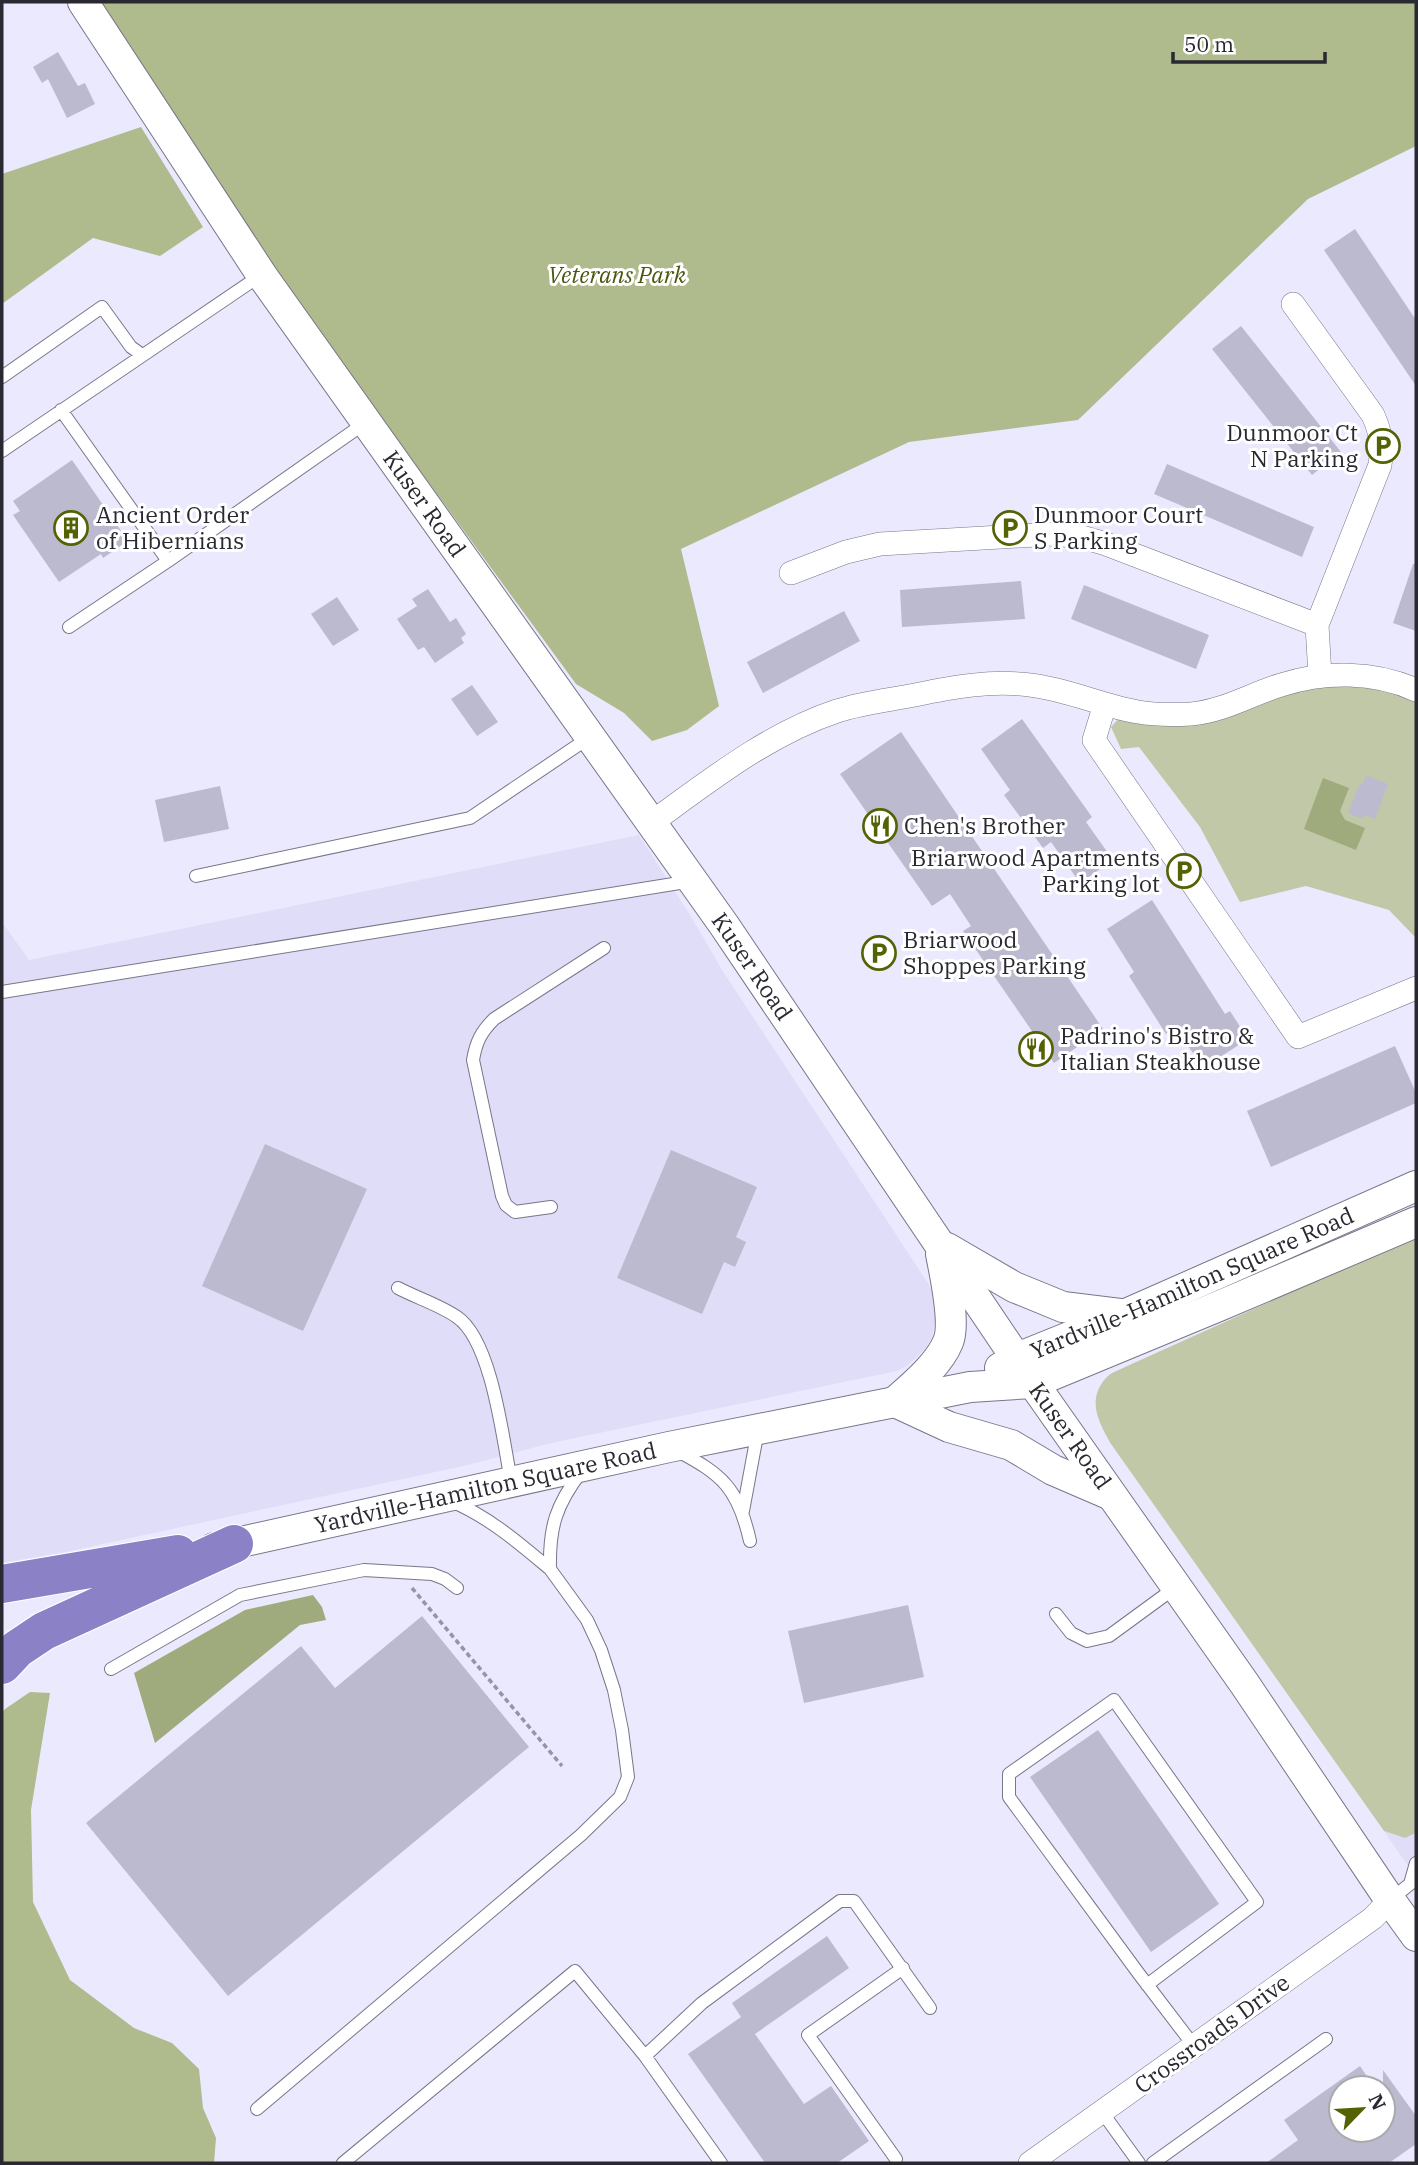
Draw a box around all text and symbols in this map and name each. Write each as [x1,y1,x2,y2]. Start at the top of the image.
scale bar [1173,21,1325,65]
text: 50 m [1184,30,1234,58]
park label: Veterans Park [548,259,687,289]
place label: Dunmoor Ct N Parking [1226,417,1358,473]
parking icon: Dunmoor Ct N Parking [1364,427,1402,465]
street label: Kuser Road [377,444,473,562]
place label: Ancient Order of Hibernians [96,499,249,555]
place label: Dunmoor Court S Parking [1034,499,1203,555]
building icon: Ancient Order of Hibernians [52,509,90,547]
parking icon: Dunmoor Court S Parking [991,509,1029,547]
restaurant icon: Chen's Brother [861,807,899,845]
place label: Chen's Brother [904,810,1065,840]
place label: Briarwood Apartments Parking lot [911,842,1160,898]
parking icon: Briarwood Apartments Parking lot [1165,852,1203,890]
street label: Kuser Road [706,906,800,1026]
place label: Briarwood Shoppes Parking [903,924,1086,980]
parking icon: Briarwood Shoppes Parking [860,934,898,972]
place label: Padrino's Bistro & Italian Steakhouse [1060,1020,1261,1076]
restaurant icon: Padrino's Bistro & Italian Steakhouse [1017,1030,1055,1068]
street label: Yardville-Hamilton Square Road [1025,1199,1358,1365]
street label: Kuser Road [1023,1376,1119,1495]
street label: Yardville-Hamilton Square Road [311,1434,659,1539]
street label: Crossroads Drive [1128,1967,1295,2100]
north arrow [1327,2074,1397,2144]
text: N [1363,2090,1391,2114]

